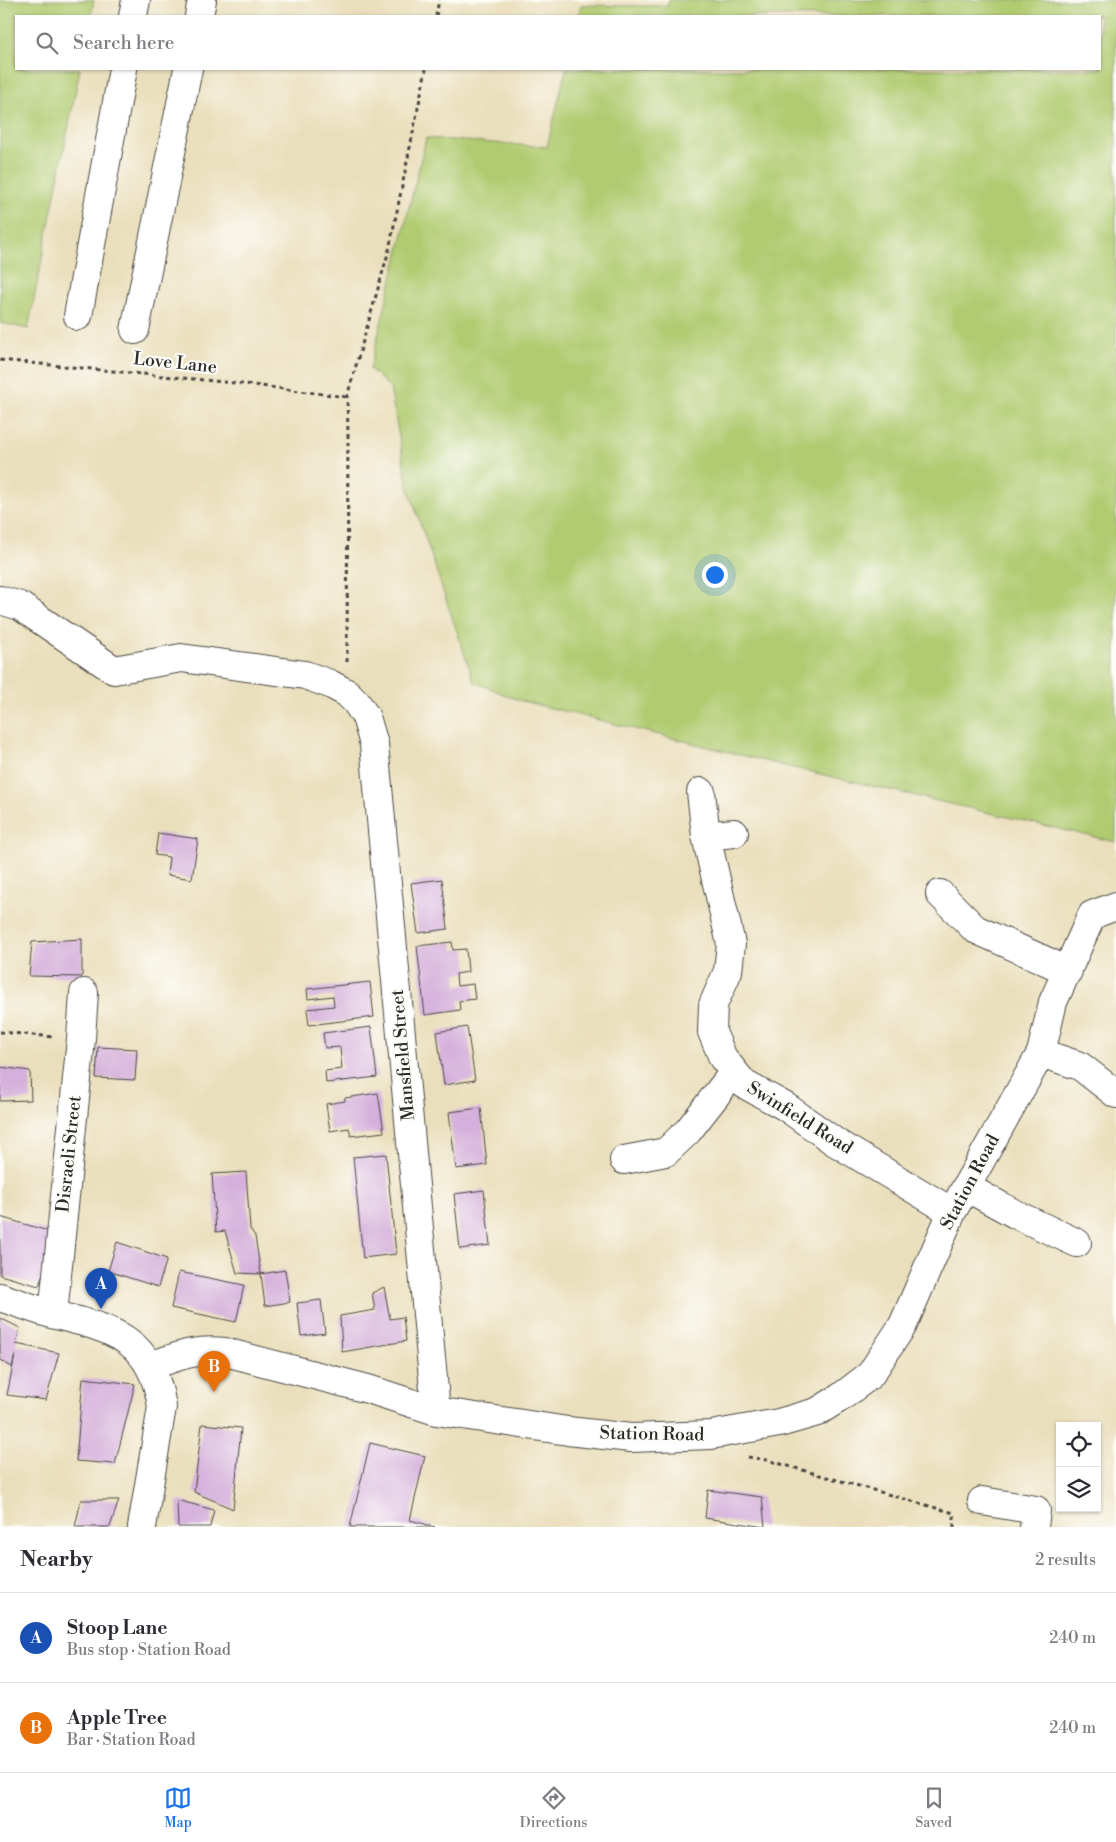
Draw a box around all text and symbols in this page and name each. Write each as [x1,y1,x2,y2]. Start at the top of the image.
search box [15,15,1101,70]
icon: search [33,29,61,57]
text: Search here [73,31,174,55]
street label: Love Lane [132,347,218,379]
your location [702,562,728,588]
street label: Mansfield Street [386,988,420,1122]
street label: Swinfield Road [743,1076,858,1160]
street label: Disraeli Street [51,1094,87,1214]
street label: Station Road [935,1130,1005,1234]
pin: A [85,1268,117,1309]
pin: B [198,1351,230,1392]
street label: Station Road [599,1422,705,1446]
map controls [1056,1422,1101,1512]
button: locate [1056,1422,1101,1467]
button: layers [1056,1467,1101,1512]
text: Nearby [20,1547,93,1573]
text: 2 results [1035,1550,1096,1570]
text: Stoop Lane [67,1616,168,1640]
text: A [30,1628,42,1648]
text: 240 m [1049,1628,1096,1648]
text: Bus stop · Station Road [67,1640,231,1660]
text: Apple Tree [67,1706,167,1730]
text: B [30,1718,42,1738]
text: 240 m [1049,1718,1096,1738]
text: Bar · Station Road [67,1730,196,1750]
tab: Map [164,1784,192,1832]
tab: Directions [520,1784,587,1832]
tab: Saved [915,1784,952,1832]

